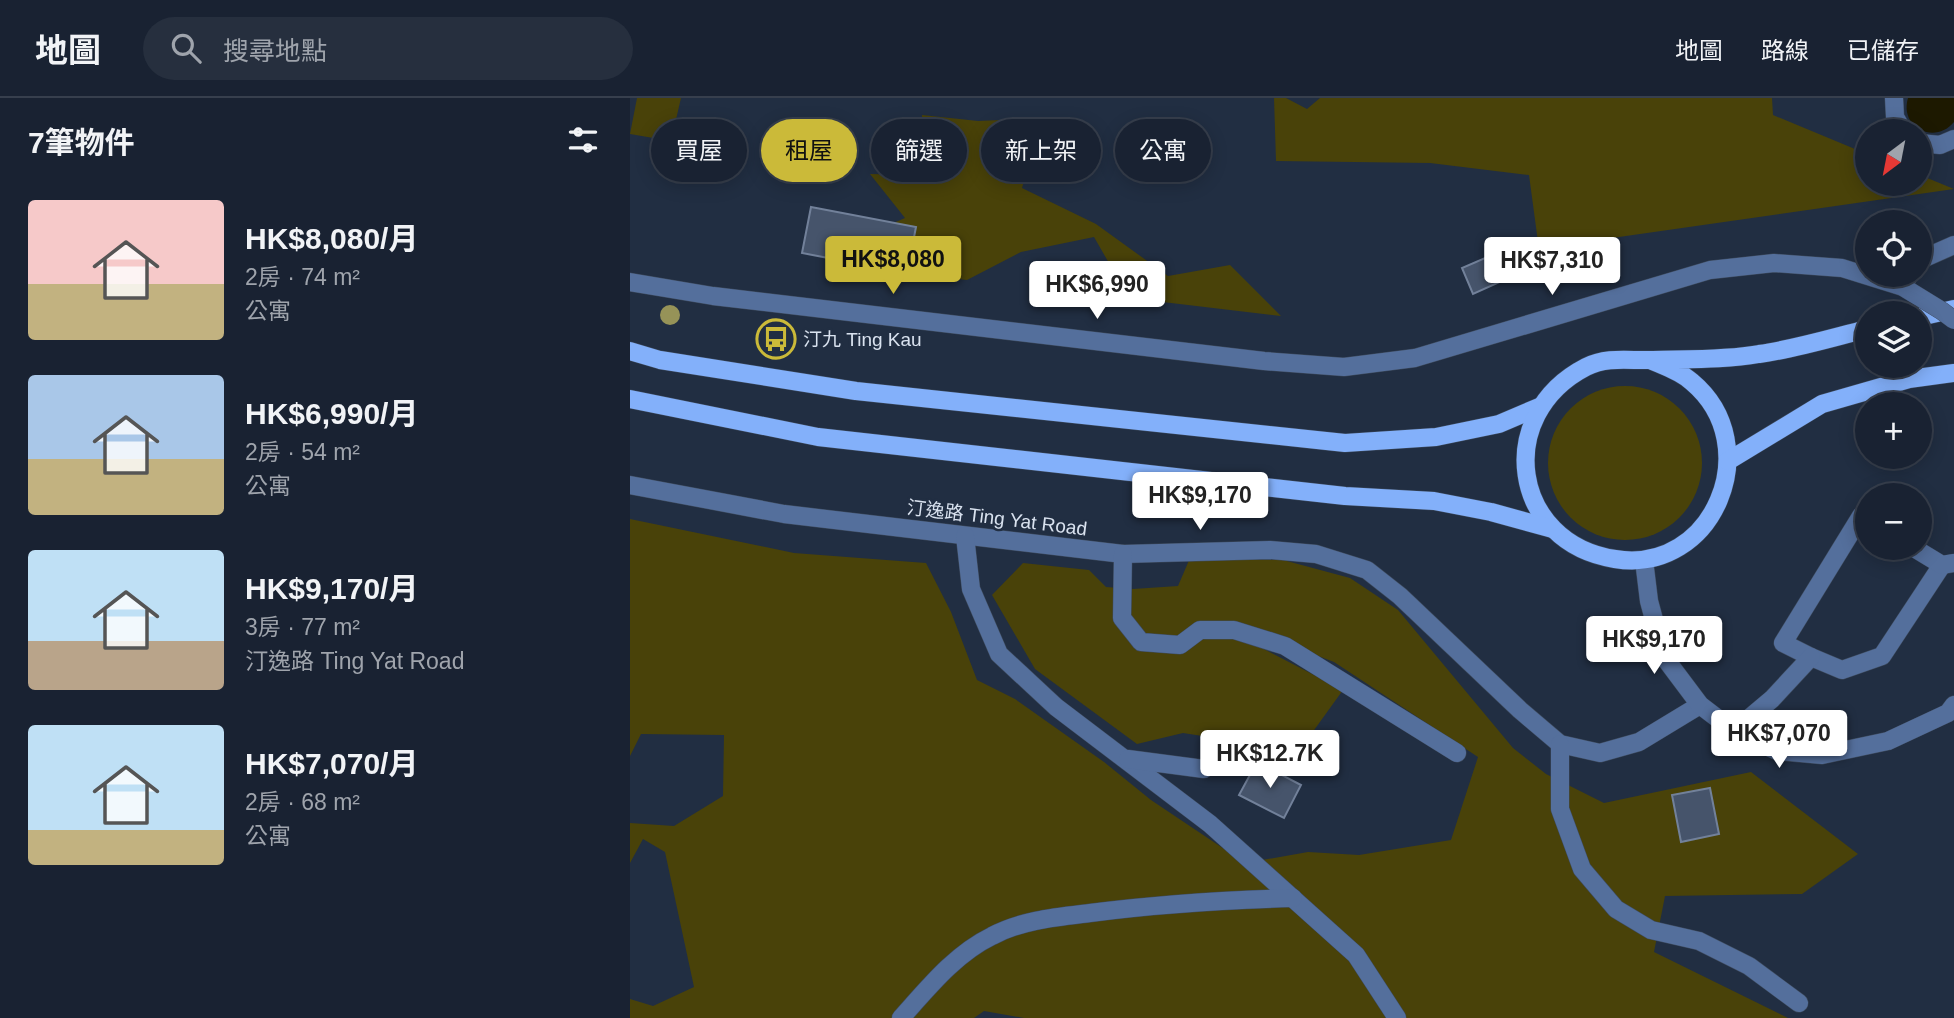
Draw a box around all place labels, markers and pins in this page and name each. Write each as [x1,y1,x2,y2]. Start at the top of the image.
pin: HK$8,080 [821,236,965,296]
pin: HK$7,310 [1480,238,1624,297]
pin: HK$6,990 [1025,262,1169,321]
bus stop icon: 汀九 Ting Kau [755,318,797,360]
place label: 汀九 Ting Kau [803,329,922,350]
pin: HK$9,170 [1128,472,1272,532]
pin: HK$9,170 [1582,616,1726,676]
pin: HK$7,070 [1707,710,1851,770]
pin: HK$12.7K [1198,730,1342,790]

